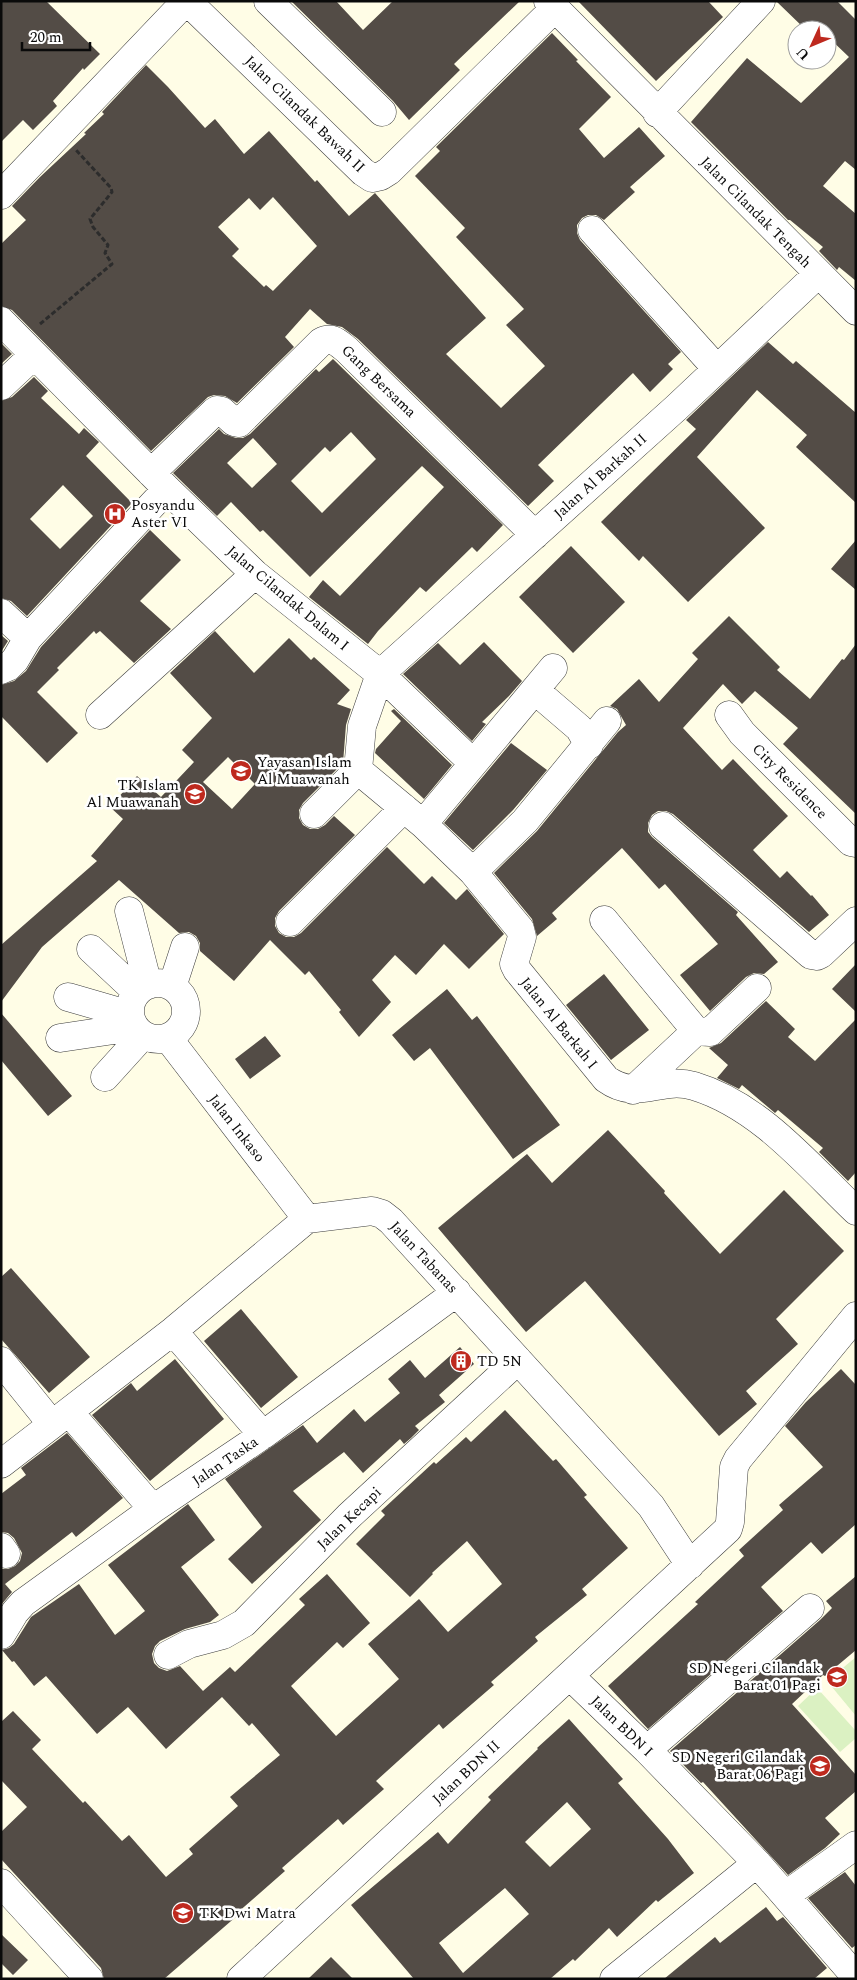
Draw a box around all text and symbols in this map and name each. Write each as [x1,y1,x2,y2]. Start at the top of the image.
scale bar [22,20,90,52]
north arrow [787,20,837,70]
text: 20 m [30,26,62,49]
text: U [791,42,815,65]
street label: Jalan Cilandak Bawah II [239,50,370,178]
street label: Jalan Cilandak Tengah [694,151,817,274]
street label: Gang Bersama [336,340,422,424]
street label: Jalan Al Barkah II [548,428,652,525]
place label: Posyandu Aster VI [131,494,195,534]
hospital icon: Posyandu Aster VI [103,502,127,526]
street label: Jalan Cilandak Dalam I [221,540,354,657]
street label: City Residence [747,738,833,824]
place label: Yayasan Islam Al Muawanah [257,751,352,791]
school or university icon: Yayasan Islam Al Muawanah [229,759,253,783]
place label: TK Islam Al Muawanah [86,774,179,814]
school or university icon: TK Islam Al Muawanah [183,782,207,806]
street label: Jalan Al Barkah I [514,972,603,1074]
street label: Jalan Inkaso [202,1089,271,1168]
street label: Jalan Tabanas [384,1216,463,1299]
building icon: TD 5N [449,1349,473,1373]
place label: TD 5N [477,1350,522,1373]
street label: Jalan Taska [187,1430,264,1492]
street label: Jalan Kecapi [312,1481,387,1555]
place label: SD Negeri Cilandak Barat 01 Pagi [689,1657,821,1697]
school or university icon: SD Negeri Cilandak Barat 01 Pagi [825,1665,849,1689]
street label: Jalan BDN I [585,1690,658,1762]
street label: Jalan BDN II [427,1735,506,1810]
place label: SD Negeri Cilandak Barat 06 Pagi [672,1746,804,1786]
school or university icon: SD Negeri Cilandak Barat 06 Pagi [808,1754,832,1778]
school or university icon: TK Dwi Matra [171,1901,195,1925]
place label: TK Dwi Matra [199,1902,297,1925]

